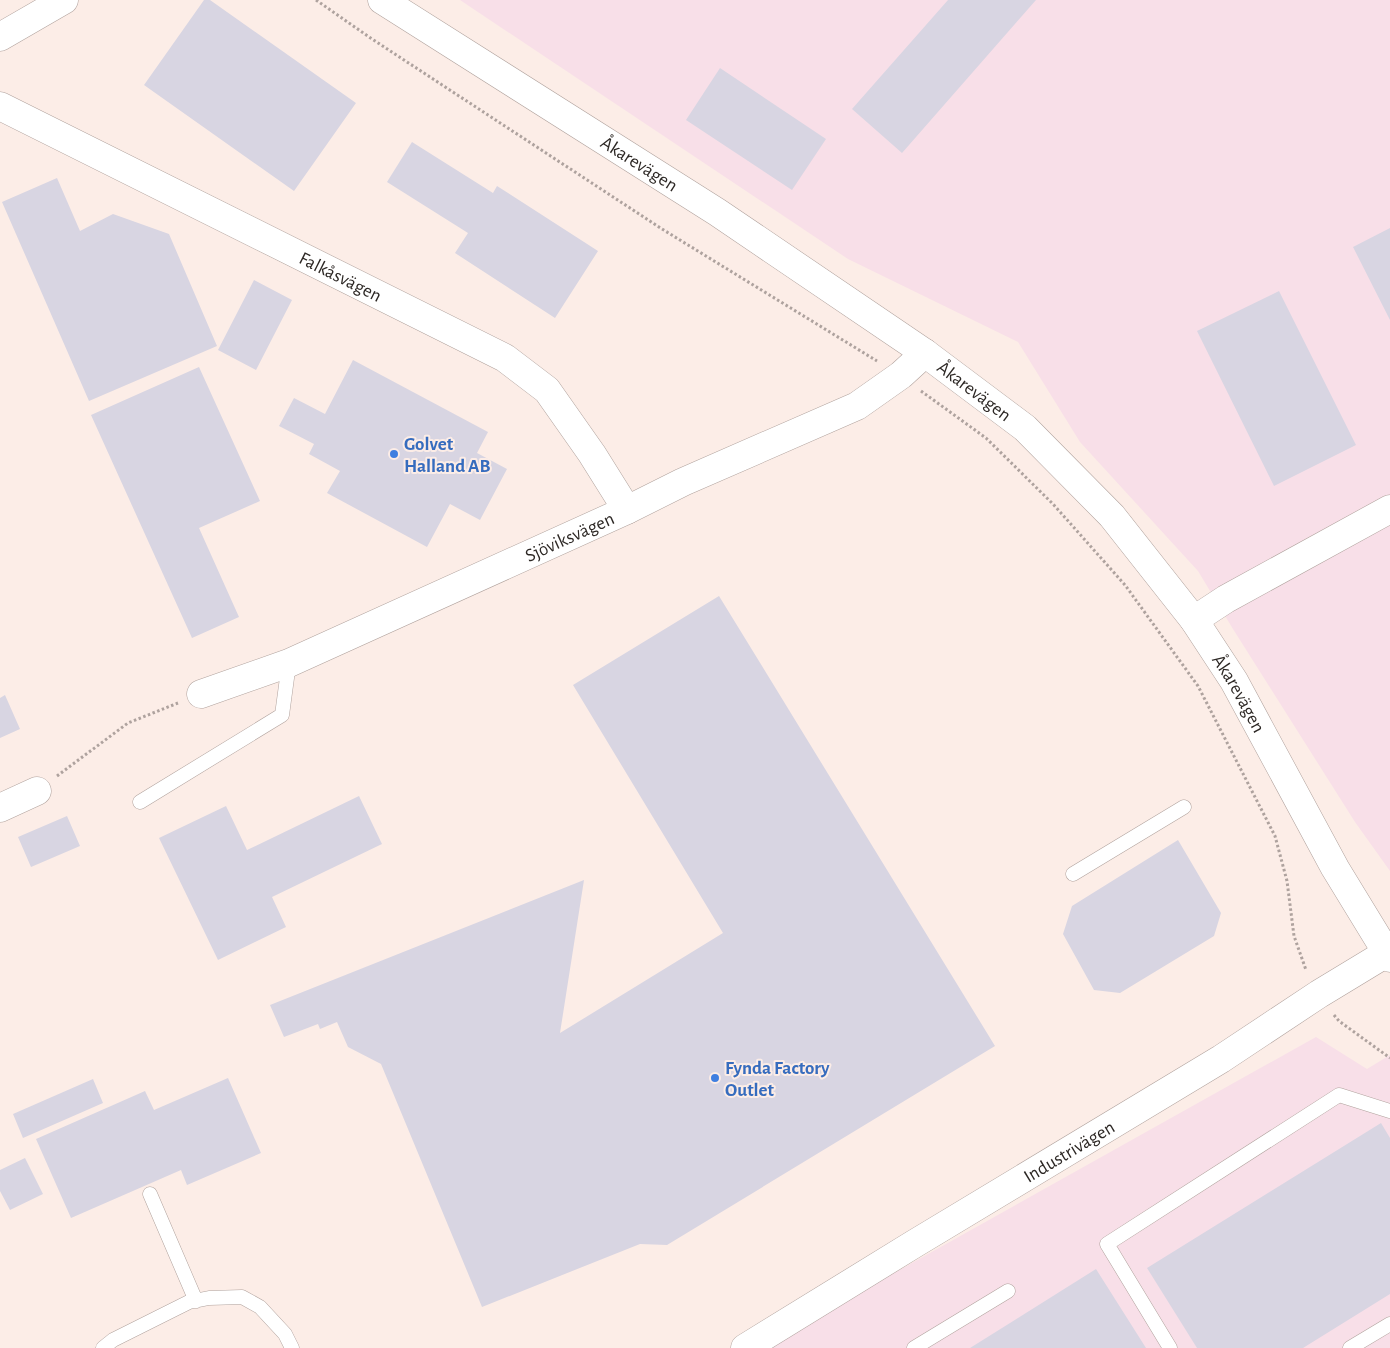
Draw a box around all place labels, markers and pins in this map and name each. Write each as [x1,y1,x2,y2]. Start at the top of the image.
place label: Golvet Halland AB [404,435,490,476]
marker: Golvet Halland AB [388,448,400,460]
place label: Fynda Factory Outlet [725,1059,830,1100]
marker: Fynda Factory Outlet [709,1072,721,1084]

